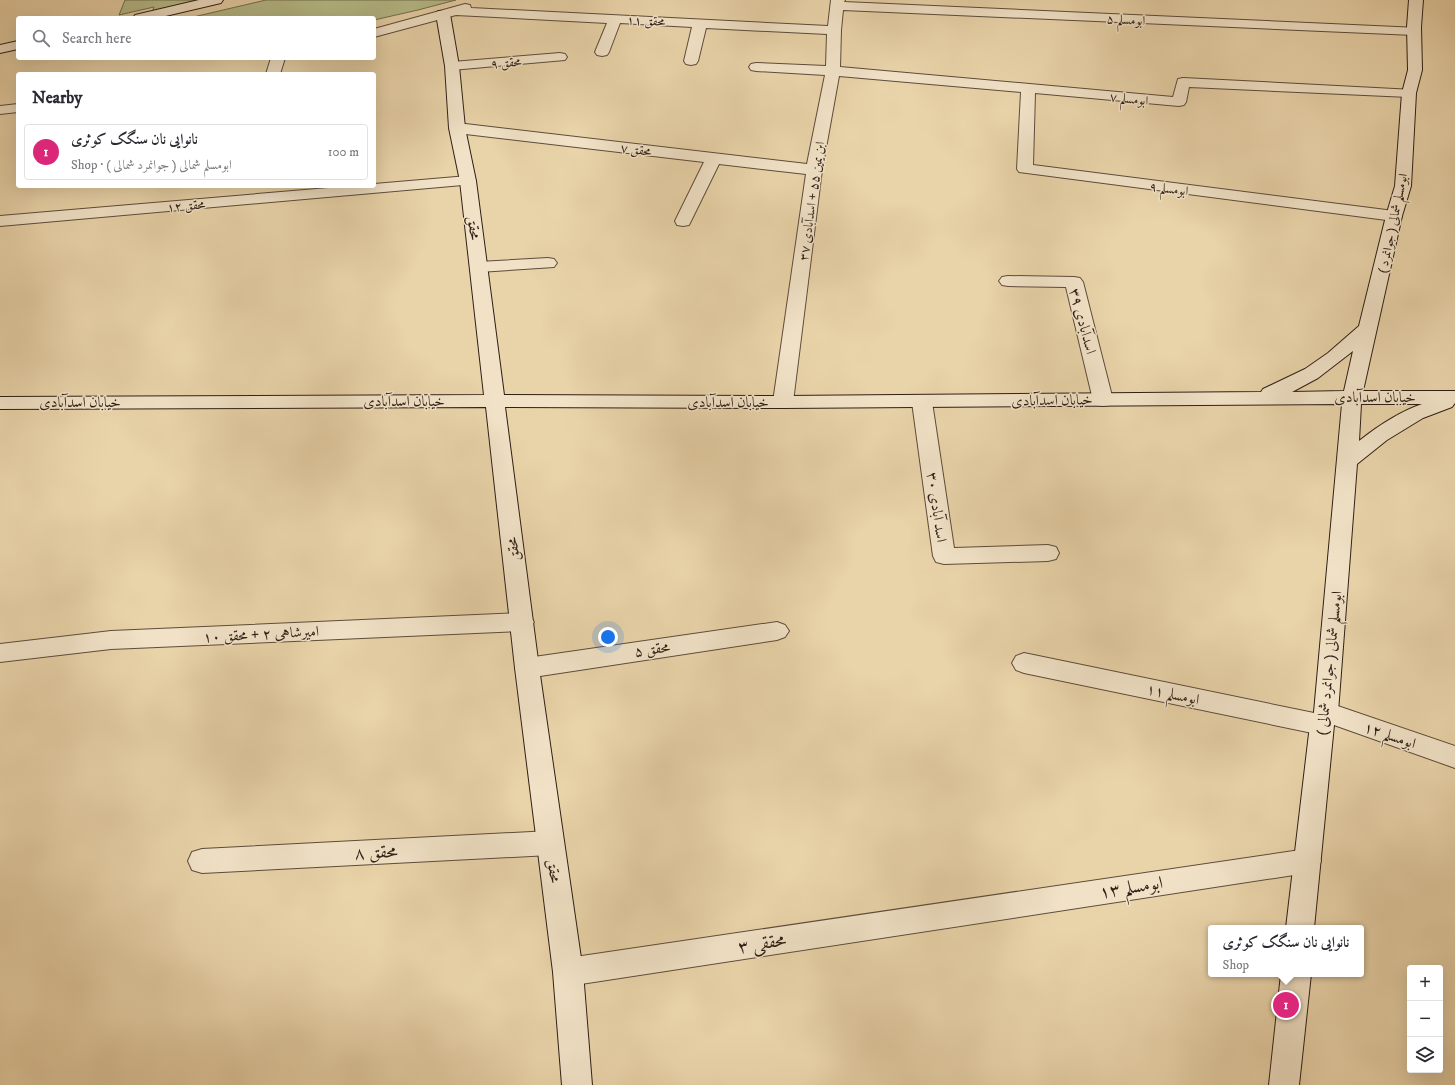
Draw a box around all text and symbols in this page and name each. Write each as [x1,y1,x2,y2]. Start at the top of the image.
street label: ابومسلم ۵ [1106,11,1146,34]
street label: محقق ۱۱ [626,12,666,30]
search box [16,16,376,60]
icon: search [30,27,52,49]
text: Search here [62,29,131,48]
street label: محقق ۹ [490,54,522,72]
text: Nearby [32,87,82,109]
street label: ابومسلم ۷ [1108,89,1149,114]
text: نانوایی نان سنگک کوثری [71,130,198,149]
street label: محقق ۷ [619,140,652,160]
street label: ابن یمین ۵۵ + اسدآبادی ۳۷ [796,140,828,262]
text: 1 [44,144,48,160]
text: 100 m [328,144,359,160]
text: Shop · ابومسلم شمالی ( جوانمرد شمالی ) [71,157,232,173]
street label: ابومسلم شمالی ( جوانمرد ) [1375,172,1416,276]
street label: ابومسلم ۹ [1148,179,1189,204]
street label: محقق ۱۲ [166,196,206,216]
street label: محقق [463,215,484,241]
street label: اسدآبادی ۳۹ [1065,286,1100,356]
street label: خیابان اسدآبادی [1334,388,1416,407]
street label: خیابان اسدآبادی [1011,390,1093,411]
street label: خیابان اسدآبادی [363,392,445,411]
street label: خیابان اسدآبادی [39,393,121,412]
street label: خیابان اسدآبادی [687,393,769,412]
street label: اسد آبادی ۳۰ [922,471,951,543]
street label: محقق [503,536,524,562]
street label: ابومسلم شمالی ( جوانمرد شمالی ) [1312,590,1351,737]
street label: امیرشاهی ۲ + محقق ۱۰ [202,622,320,647]
your location [598,627,618,647]
street label: محقق ۵ [633,638,671,661]
street label: ابومسلم ۱۱ [1144,680,1201,714]
street label: ابومسلم ۱۲ [1360,718,1418,758]
street label: محقق ۸ [354,841,398,865]
street label: محقق [542,858,565,884]
street label: ابومسلم ۱۳ [1098,872,1166,910]
popup [1208,925,1364,977]
street label: محققی ۳ [737,929,788,960]
text: نانوایی نان سنگک کوثری [1223,933,1349,952]
text: Shop [1223,957,1249,973]
map controls [1407,965,1443,1073]
button: + [1407,965,1443,1001]
pin: 1 [1273,990,1299,1020]
button: − [1407,1001,1443,1037]
button: layers [1407,1037,1443,1073]

